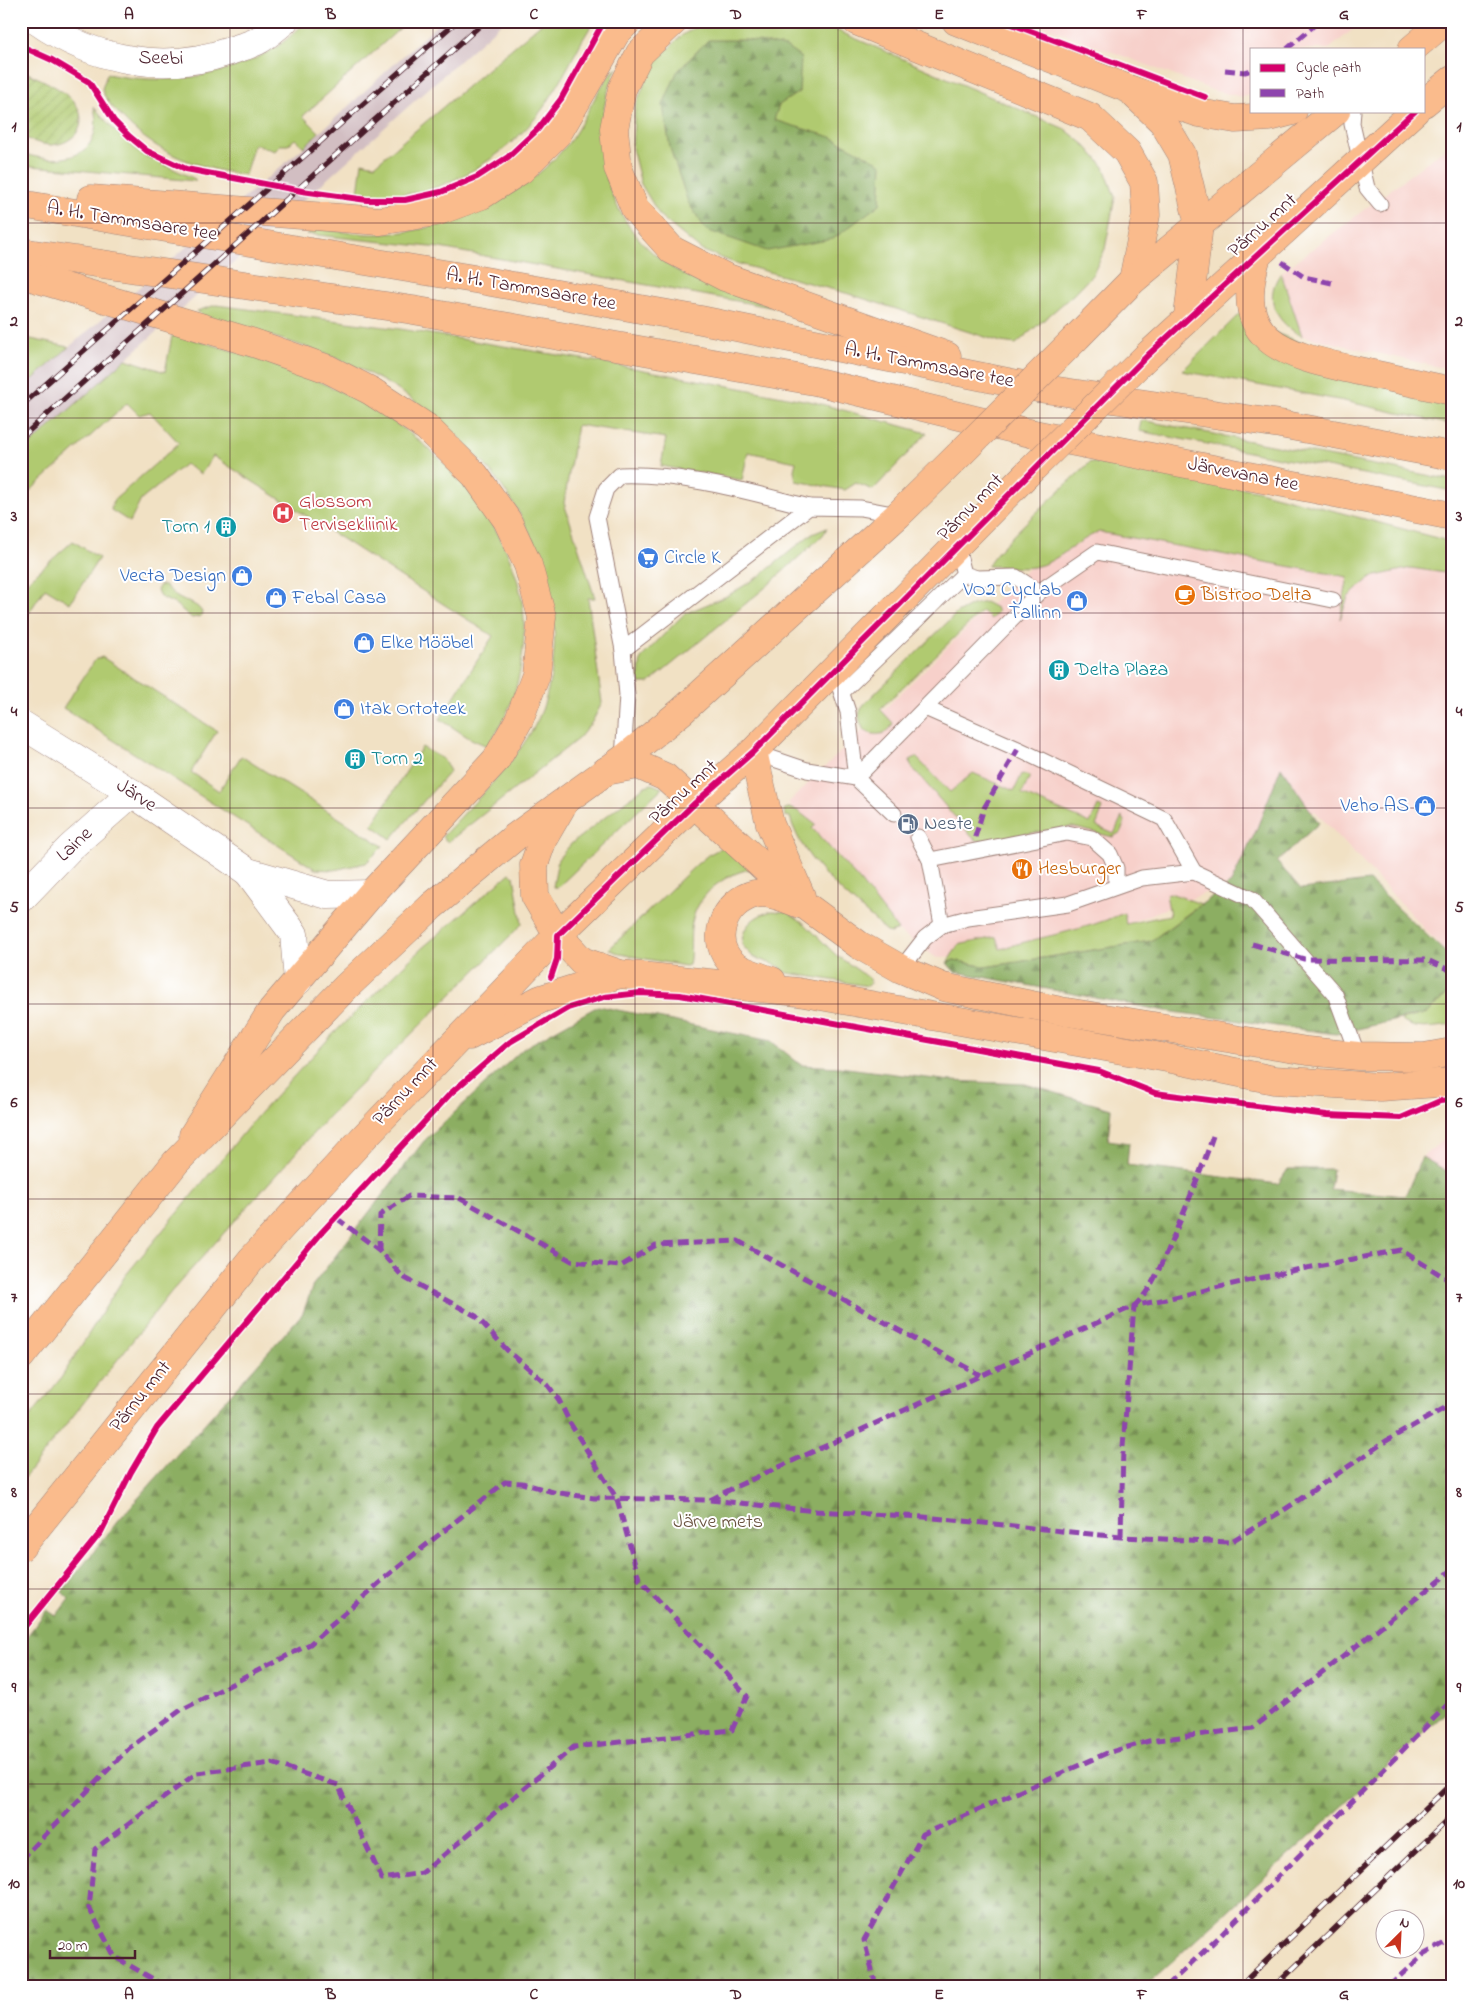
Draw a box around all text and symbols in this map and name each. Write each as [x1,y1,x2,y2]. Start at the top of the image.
text: A [124,3,134,27]
text: B [325,3,337,27]
text: C [530,3,539,27]
text: D [729,3,742,27]
text: E [934,3,944,27]
text: F [1136,3,1148,27]
text: G [1339,3,1349,27]
street label: Seebi [138,44,184,74]
legend [1250,48,1426,112]
text: Cycle path [1296,57,1361,80]
text: Path [1296,83,1324,105]
text: 1 [11,115,17,139]
text: 1 [1456,115,1462,139]
street label: Pärnu mnt [1222,187,1305,265]
street label: A. H. Tammsaare tee [45,194,219,250]
street label: A. H. Tammsaare tee [444,261,618,319]
text: 2 [9,310,18,334]
text: 2 [1454,310,1463,334]
street label: A. H. Tammsaare tee [842,335,1016,397]
street label: Järvevana tee [1185,450,1301,500]
street label: Pärnu mnt [931,467,1011,549]
place label: Glossom Tervisekliinik [299,488,398,540]
hospital icon: Glossom Tervisekliinik [271,501,295,525]
text: 3 [10,505,18,529]
text: 3 [1455,505,1463,529]
place label: Torn 1 [162,513,210,542]
building icon: Torn 1 [214,515,238,539]
place label: Circle K [664,544,721,573]
supermarket icon: Circle K [636,546,660,570]
place label: Vecta Design [119,562,226,592]
shop icon: Vecta Design [230,564,254,588]
place label: VO2 CycLab Tallinn [962,576,1061,628]
place label: Bistroo Delta [1200,581,1311,610]
cafe icon: Bistroo Delta [1173,583,1197,607]
place label: Febal Casa [291,584,386,613]
shop icon: Febal Casa [264,586,288,610]
shop icon: VO2 CycLab Tallinn [1065,589,1089,613]
place label: Elke Mööbel [380,629,473,658]
shop icon: Elke Mööbel [352,631,376,655]
place label: Delta Plaza [1074,656,1168,685]
building icon: Delta Plaza [1047,658,1071,682]
place label: Itak Ortoteek [360,695,466,724]
shop icon: Itak Ortoteek [332,697,356,721]
text: 4 [10,700,18,724]
text: 4 [1455,700,1463,724]
place label: Torn 2 [371,745,423,774]
building icon: Torn 2 [343,747,367,771]
street label: Pärnu mnt [643,753,725,833]
street label: Järve [110,772,162,820]
place label: Veho AS [1340,792,1409,821]
shop icon: Veho AS [1413,794,1437,818]
place label: Neste [924,810,972,839]
fuel station icon: Neste [896,812,920,836]
street label: Laine [50,821,100,869]
place label: Hesburger [1038,855,1122,885]
restaurant icon: Hesburger [1010,857,1034,881]
text: 5 [9,896,19,920]
text: 5 [1454,896,1464,920]
street label: Pärnu mnt [366,1051,446,1133]
text: 6 [9,1091,18,1115]
text: 6 [1454,1091,1463,1115]
text: 7 [11,1286,18,1310]
text: 7 [1456,1286,1463,1310]
street label: Pärnu mnt [103,1355,179,1439]
text: 8 [10,1481,17,1505]
text: 8 [1455,1481,1462,1505]
park label: Järve mets [673,1508,763,1537]
text: 9 [11,1676,17,1700]
text: 9 [1456,1676,1462,1700]
text: 10 [8,1872,20,1896]
text: 10 [1453,1872,1465,1896]
north arrow [1376,1910,1426,1960]
text: N [1396,1912,1413,1935]
scale bar [50,1927,135,1959]
text: 20 m [58,1935,88,1957]
text: A [124,1983,134,2007]
text: B [325,1983,337,2007]
text: C [530,1983,539,2007]
text: D [729,1983,742,2007]
text: E [934,1983,944,2007]
text: F [1136,1983,1148,2007]
text: G [1339,1983,1349,2007]

